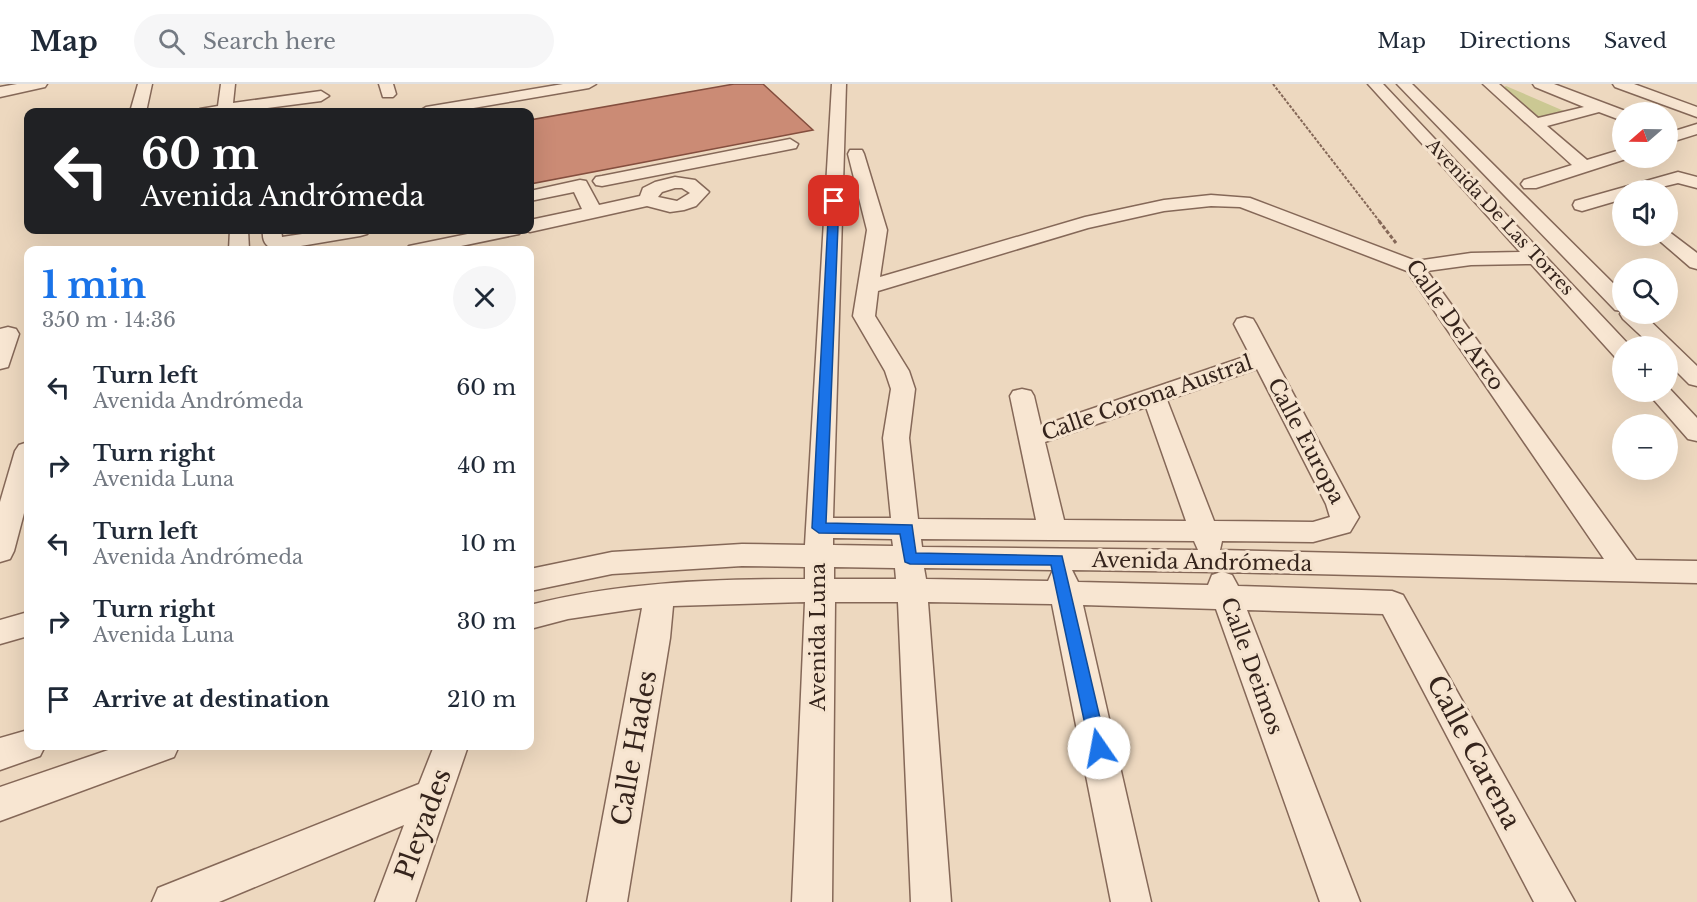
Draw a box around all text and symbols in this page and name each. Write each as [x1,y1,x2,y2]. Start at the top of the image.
search box [134,14,554,68]
text: Map [30,24,98,59]
icon: search [155,25,188,58]
text: Search here [203,28,336,55]
text: Map [1377,28,1426,54]
text: Directions [1459,28,1571,54]
text: Saved [1604,28,1667,54]
north arrow [1612,102,1678,168]
map controls [1612,102,1678,480]
text: 60 m [141,128,259,180]
icon: left [42,132,120,210]
street label: Avenida De Las Torres [1421,133,1578,300]
pin [808,175,859,226]
text: Avenida Andrómeda [141,180,425,213]
button: sound [1612,180,1678,246]
icon: arrive [817,184,850,217]
street label: Calle Del Arco [1400,255,1510,395]
button: search [1612,258,1678,324]
text: 1 min [42,263,146,308]
button: close [453,266,516,329]
text: 350 m · 14:36 [42,308,176,332]
button: + [1612,336,1678,402]
street label: Calle Corona Austral [1038,350,1256,446]
text: Turn left [93,362,198,389]
icon: left [42,371,75,404]
text: 60 m [456,374,516,401]
street label: Calle Europa [1262,374,1350,509]
text: Avenida Andrómeda [93,389,303,413]
button: − [1612,414,1678,480]
text: Turn right [93,440,215,467]
icon: right [42,449,75,482]
text: 40 m [458,452,516,479]
text: Avenida Luna [93,467,234,491]
text: Turn left [93,518,198,545]
icon: left [42,527,75,560]
text: 10 m [461,530,516,557]
text: Avenida Andrómeda [93,545,303,569]
street label: Avenida Andrómeda [1091,547,1313,577]
street label: Avenida Luna [805,563,831,712]
street label: Calle Deimos [1215,594,1289,738]
text: Turn right [93,596,215,623]
icon: right [42,605,75,638]
text: 30 m [457,608,516,635]
text: Avenida Luna [93,623,234,647]
street label: Calle Hades [605,668,663,828]
street label: Calle Carena [1420,670,1528,835]
icon: arrive [42,683,75,716]
text: Arrive at destination [93,686,330,713]
text: 210 m [447,686,516,713]
position arrow [1067,716,1131,780]
street label: Pleyades [388,764,458,884]

